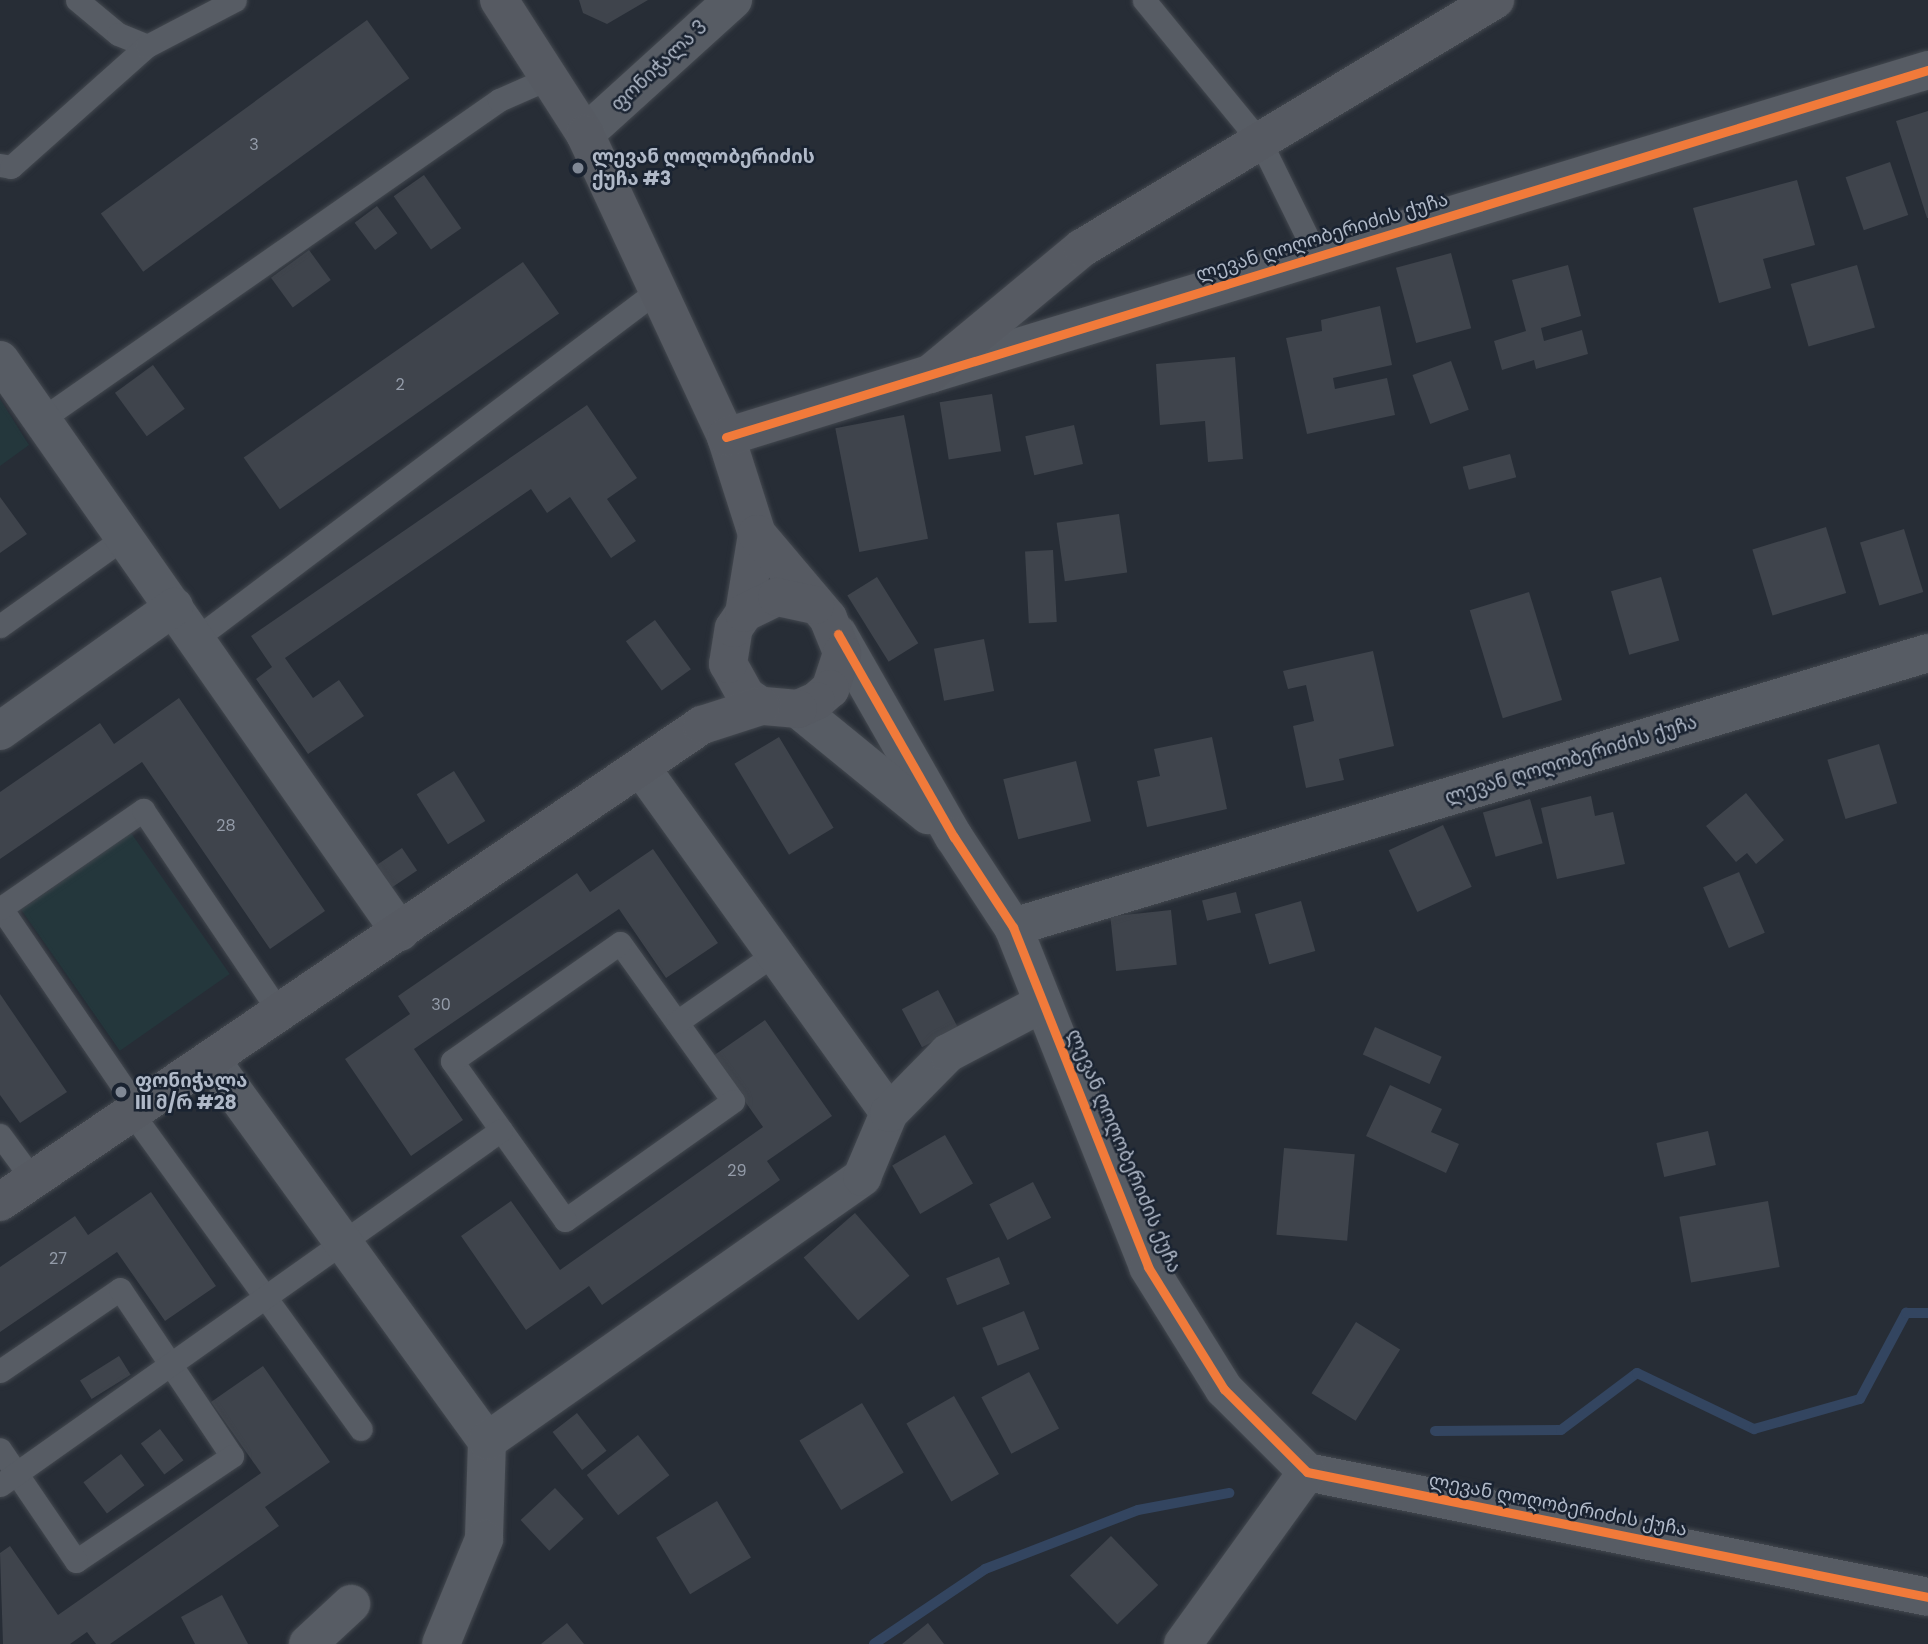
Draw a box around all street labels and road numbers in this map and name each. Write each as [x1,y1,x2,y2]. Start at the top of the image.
street label: ფონიჭალა 3 [606,16,712,116]
street label: ლევან ღოღობერიძის ქუჩა [1193,188,1451,286]
street label: ლევან ღოღობერიძის ქუჩა [1442,711,1700,809]
street label: ლევან ღოღობერიძის ქუჩა [1062,1026,1186,1276]
street label: ლევან ღოღობერიძის ქუჩა [1427,1469,1689,1541]

